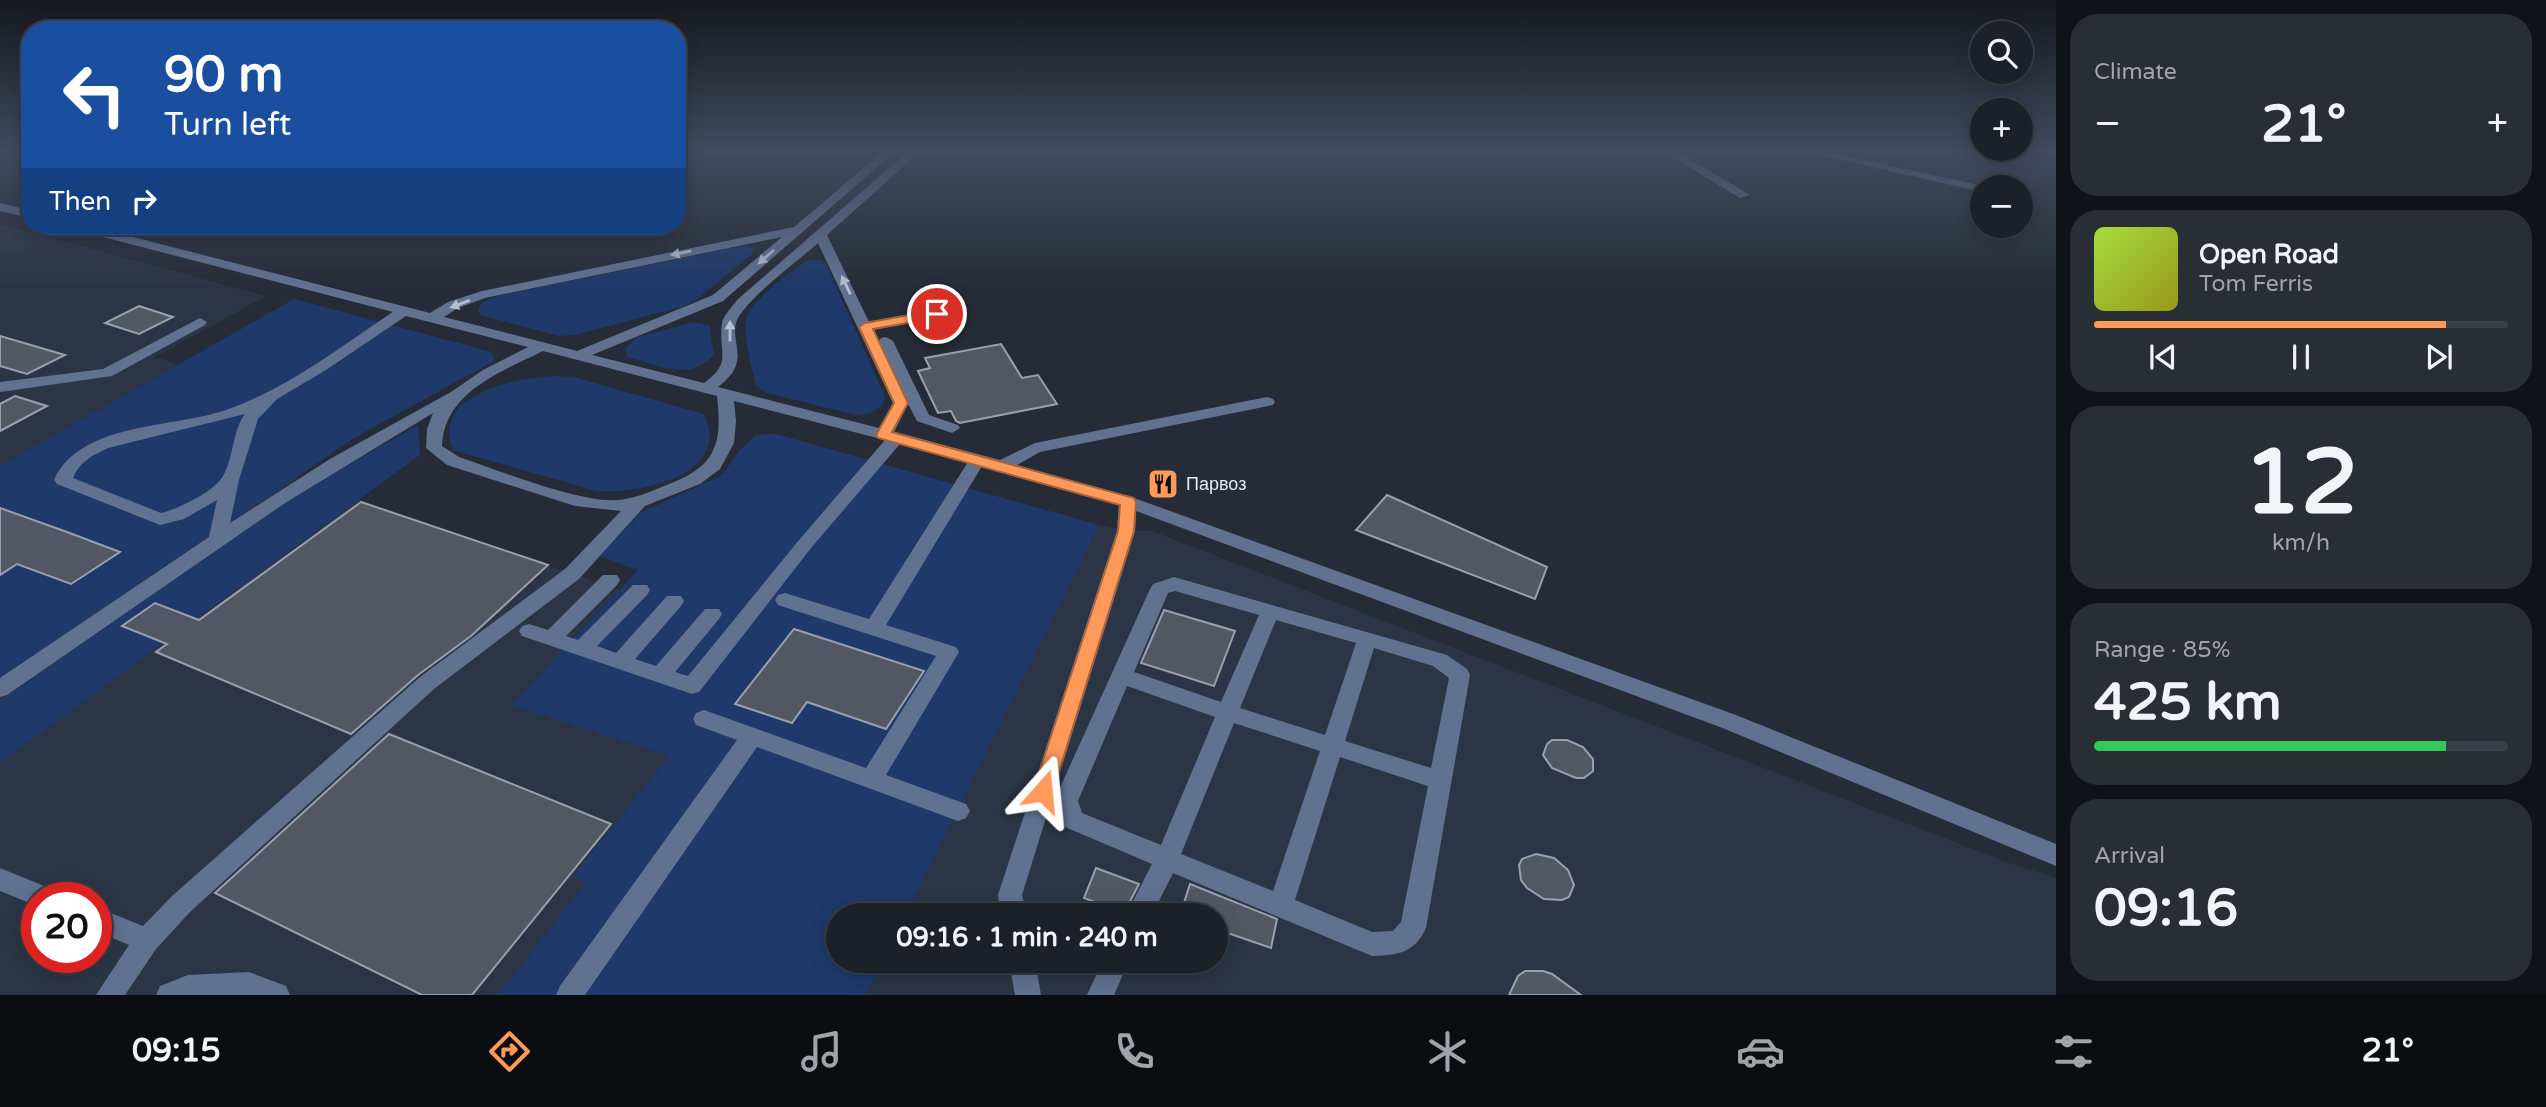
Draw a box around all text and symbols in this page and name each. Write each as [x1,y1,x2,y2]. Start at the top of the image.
map controls [1970,21,2033,238]
button: search [1970,21,2033,84]
text: 90 m [164,46,283,105]
icon: left [49,49,140,140]
text: Climate [2094,58,2177,86]
text: 21° [2261,93,2346,156]
button: + [1970,98,2033,161]
text: − [2094,101,2121,147]
text: + [2487,101,2508,147]
text: Turn left [164,106,291,144]
button: − [1970,175,2033,238]
icon: right [125,182,163,220]
text: Then [49,186,111,217]
text: Open Road [2199,239,2339,270]
one-way arrow [670,247,692,258]
one-way arrow [757,249,775,265]
text: Tom Ferris [2199,270,2313,298]
one-way arrow [840,275,852,295]
pin [907,284,967,344]
icon: arrive [918,295,956,333]
one-way arrow [449,298,470,309]
one-way arrow [724,320,736,342]
icon: previous [2144,338,2182,376]
icon: pause [2282,338,2320,376]
icon: next [2420,338,2458,376]
text: 12 [2244,428,2358,538]
restaurant icon: Парвоз [1146,467,1180,501]
place label: Парвоз [1186,473,1246,495]
text: km/h [2272,529,2330,557]
text: Range · 85% [2094,636,2230,664]
text: 425 km [2094,671,2282,734]
position arrow [1006,754,1080,828]
text: Arrival [2094,842,2165,870]
text: 09:16 [2094,877,2238,940]
speed limit sign: 20 [21,882,112,973]
text: 09:16 · 1 min · 240 m [896,922,1158,953]
icon: directions [485,1027,534,1076]
icon: music [797,1027,846,1076]
icon: phone [1110,1027,1159,1076]
icon: climate [1423,1027,1472,1076]
icon: car [1736,1027,1785,1076]
icon: filters [2049,1027,2098,1076]
text: 09:15 [132,1032,221,1070]
text: 21° [2362,1032,2414,1070]

